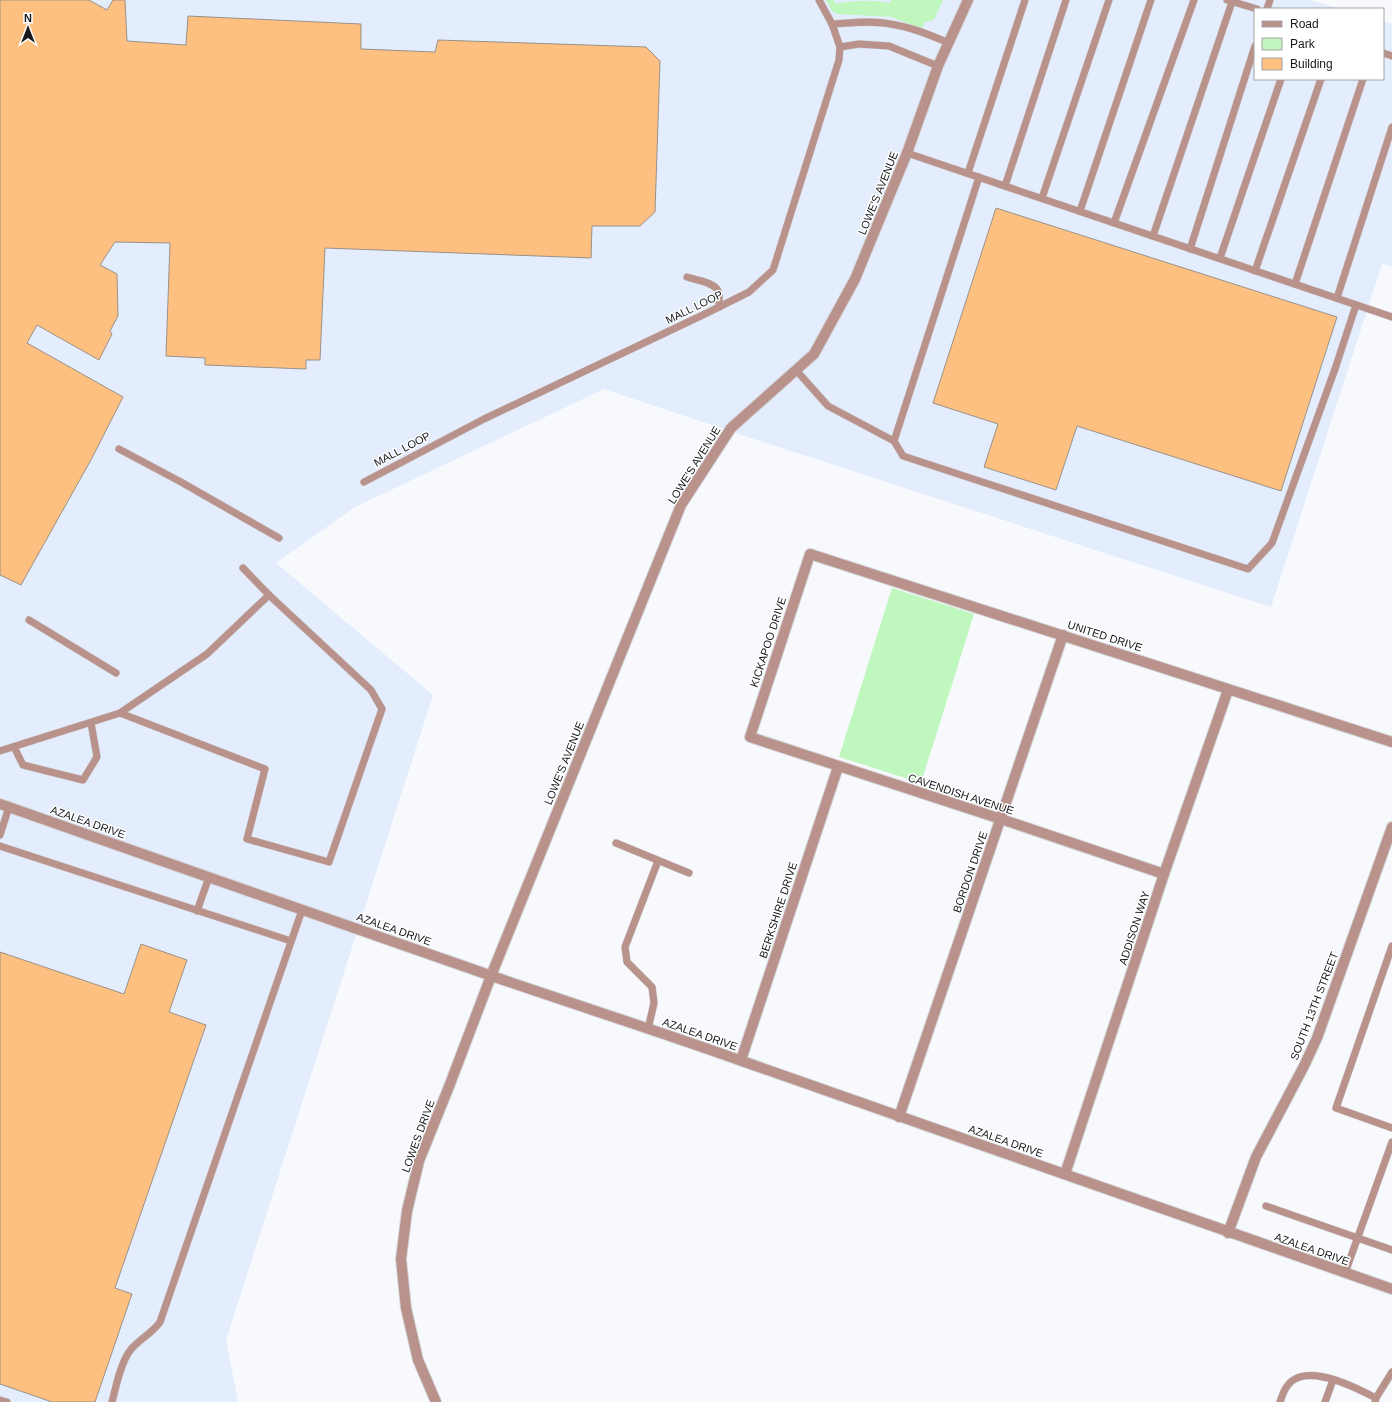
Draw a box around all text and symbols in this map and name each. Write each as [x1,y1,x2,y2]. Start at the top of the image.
north arrow [8,8,48,48]
legend [1254,8,1384,80]
text: N [24,12,32,24]
text: Road [1290,17,1319,31]
text: Park [1290,37,1316,51]
text: Building [1290,57,1333,71]
street label: LOWE'S AVENUE [856,150,900,236]
street label: MALL LOOP [664,288,724,326]
street label: LOWE'S AVENUE [665,424,723,506]
street label: MALL LOOP [372,429,432,469]
street label: KICKAPOO DRIVE [748,595,788,689]
street label: UNITED DRIVE [1066,618,1144,654]
street label: LOWE'S AVENUE [542,720,586,806]
street label: CAVENDISH AVENUE [907,771,1015,817]
street label: AZALEA DRIVE [49,804,127,840]
street label: BORDON DRIVE [950,830,990,914]
street label: BERKSHIRE DRIVE [757,860,799,960]
street label: ADDISON WAY [1116,889,1152,966]
street label: AZALEA DRIVE [355,911,433,947]
street label: SOUTH 13TH STREET [1288,950,1340,1062]
street label: AZALEA DRIVE [661,1016,739,1052]
street label: LOWES DRIVE [399,1098,437,1174]
street label: AZALEA DRIVE [967,1123,1045,1159]
street label: AZALEA DRIVE [1273,1231,1351,1267]

